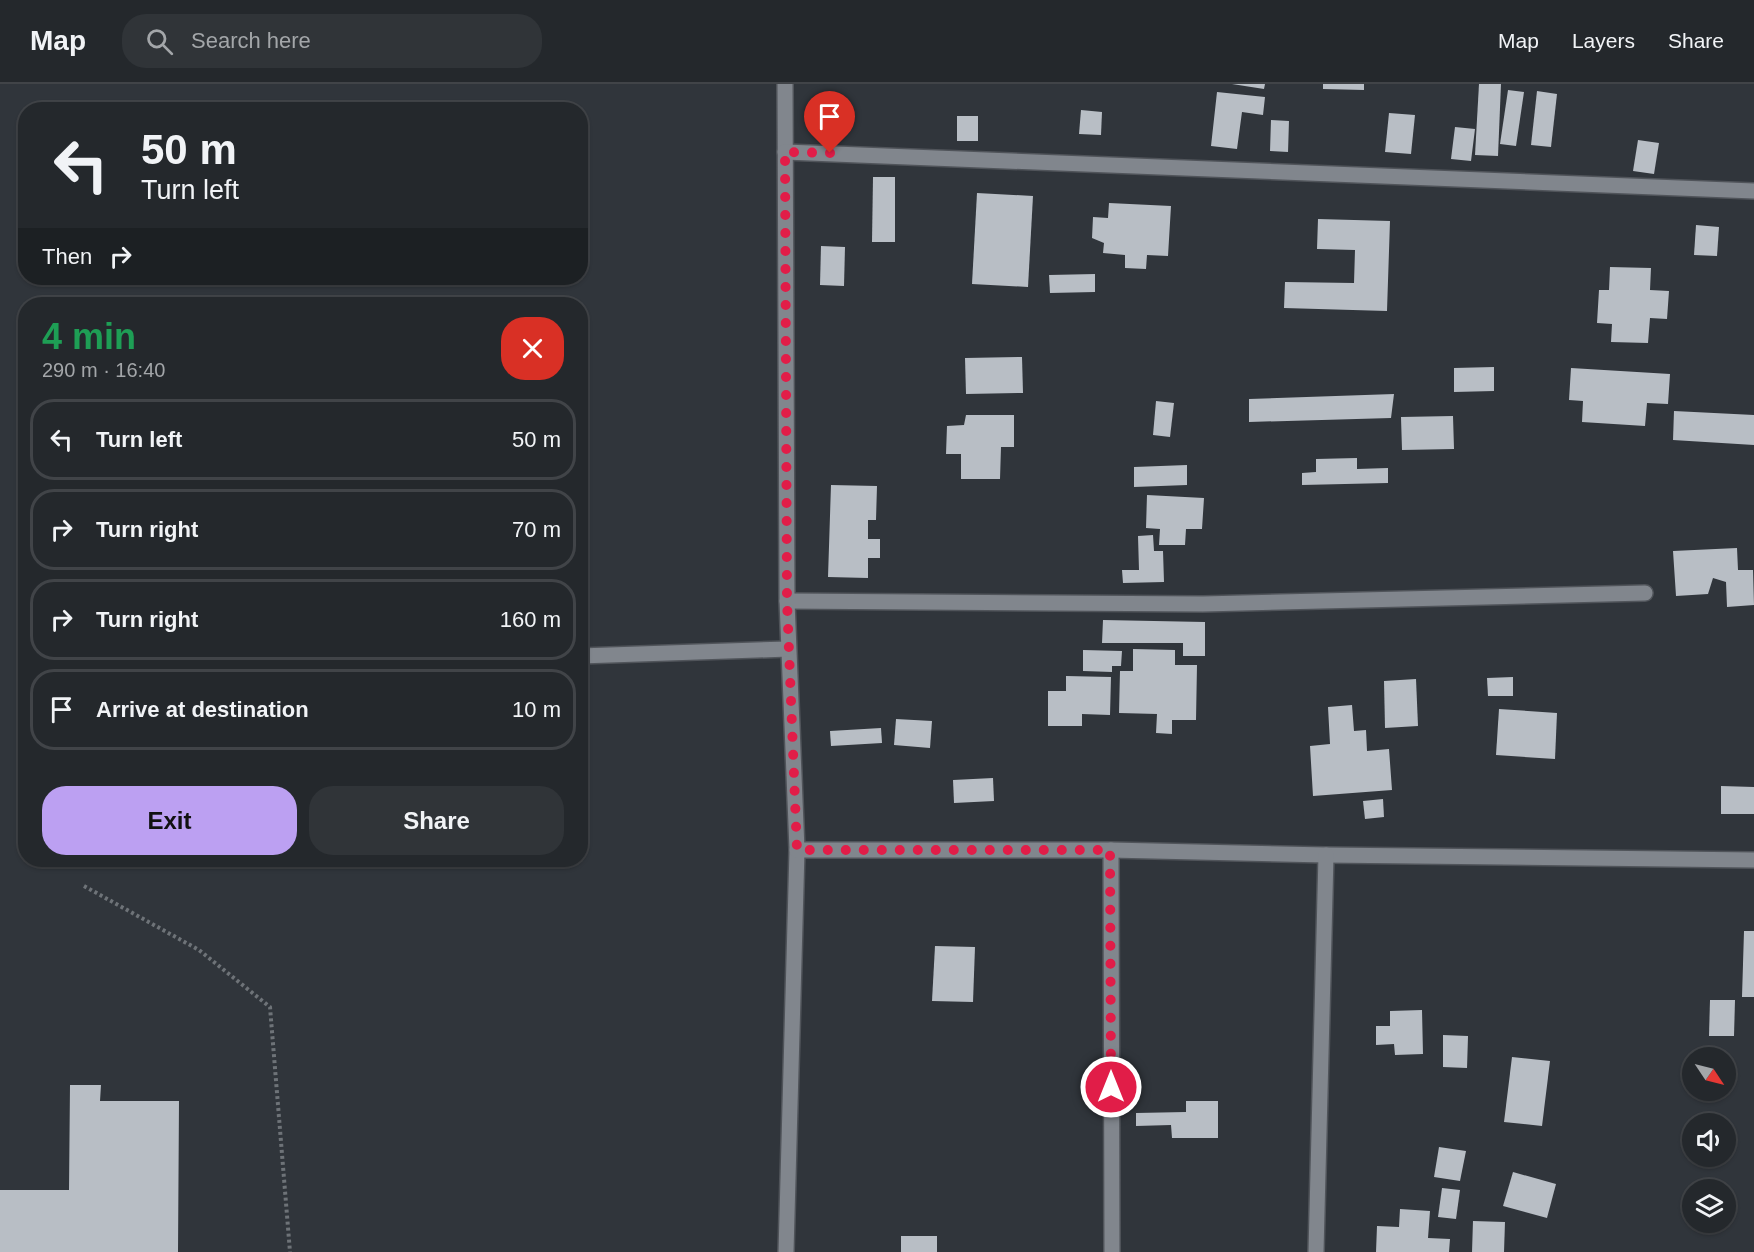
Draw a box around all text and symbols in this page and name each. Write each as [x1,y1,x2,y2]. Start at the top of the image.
search box [122,14,542,68]
text: Map [30,25,86,56]
icon: search [143,25,176,58]
text: Search here [191,28,311,53]
text: Map [1498,29,1539,52]
text: Layers [1572,29,1635,52]
text: Share [1668,29,1724,52]
pin [804,91,855,153]
icon: arrive [813,100,846,133]
icon: left [42,126,120,204]
text: 50 m [141,126,237,173]
text: Turn left [141,175,239,205]
icon: right [104,240,137,273]
text: Then [42,244,92,269]
text: 4 min [42,316,136,357]
button: close [501,317,564,380]
text: 290 m · 16:40 [42,359,165,381]
icon: left [45,423,78,456]
text: Turn left [96,427,182,452]
text: 50 m [512,427,561,452]
icon: right [45,513,78,546]
text: Turn right [96,517,198,542]
text: 70 m [512,517,561,542]
icon: right [45,603,78,636]
text: Turn right [96,607,198,632]
text: 160 m [500,607,561,632]
icon: arrive [45,693,78,726]
text: Arrive at destination [96,697,309,722]
text: 10 m [512,697,561,722]
button: Exit [42,786,297,855]
button: Share [309,786,564,855]
north arrow [1682,1047,1736,1101]
map controls [1682,1047,1736,1233]
position arrow [1079,1055,1143,1119]
button: sound [1682,1113,1736,1167]
button: layers [1682,1179,1736,1233]

